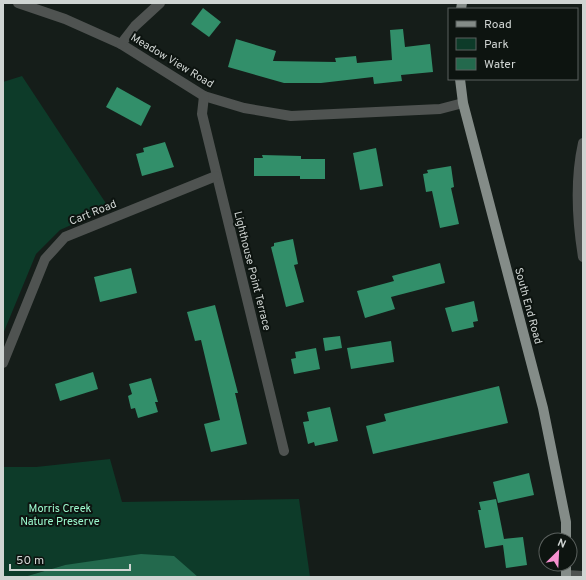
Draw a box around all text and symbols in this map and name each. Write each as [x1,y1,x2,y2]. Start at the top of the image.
legend [448,8,578,80]
text: Road [484,17,512,33]
street label: Meadow View Road [128,31,216,91]
text: Park [484,37,509,53]
text: Water [484,57,516,73]
street label: Cart Road [67,197,119,229]
street label: Lighthouse Point Terrace [230,210,274,332]
street label: South End Road [511,266,545,346]
park label: Morris Creek Nature Preserve [20,502,100,529]
north arrow [538,532,578,572]
text: N [555,536,568,552]
scale bar [10,546,130,572]
text: 50 m [16,553,44,569]

